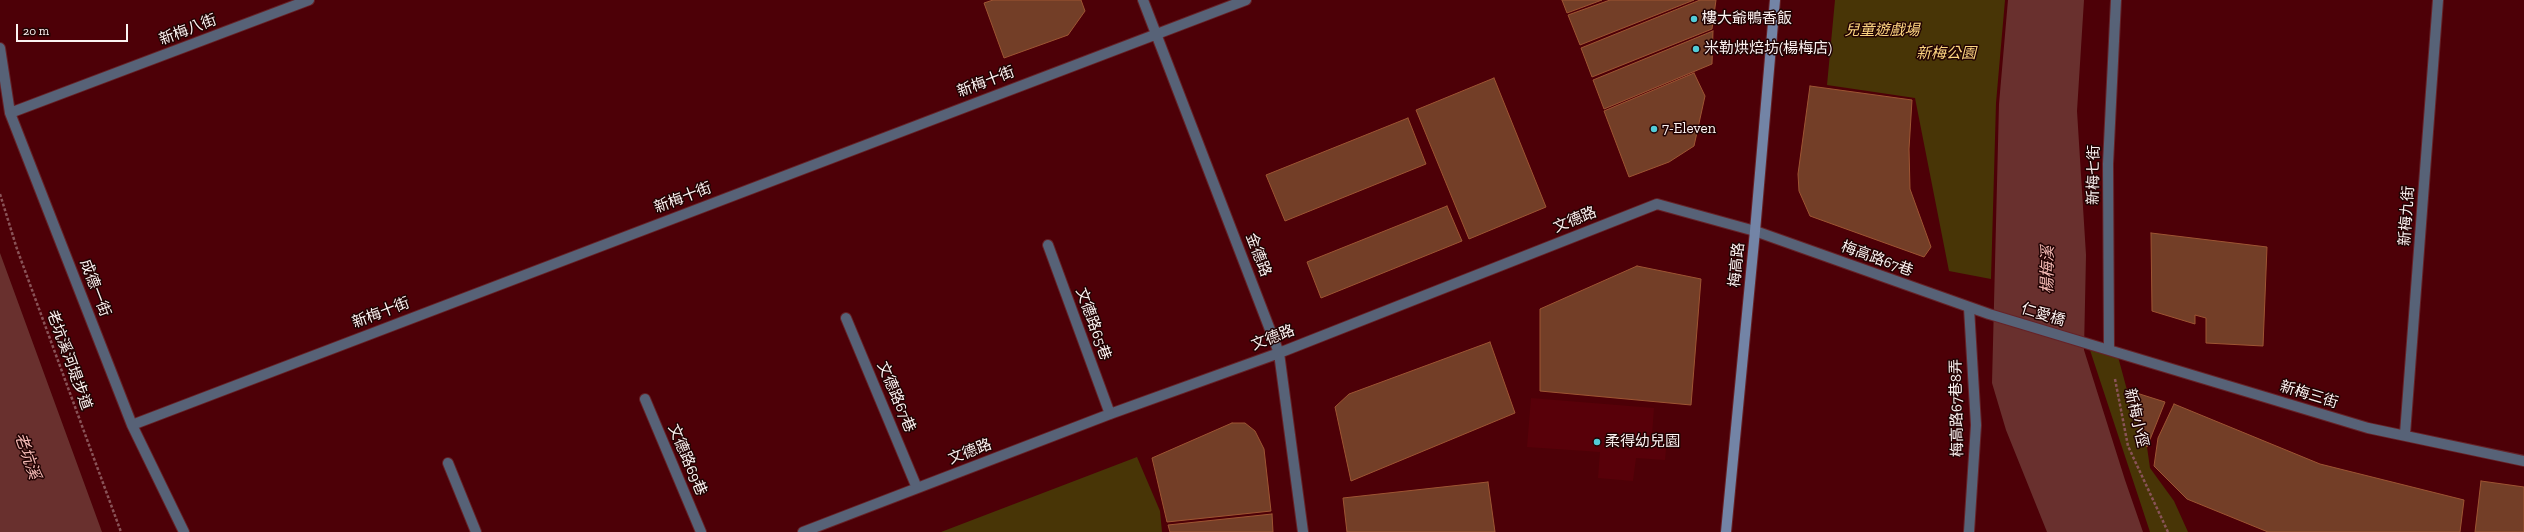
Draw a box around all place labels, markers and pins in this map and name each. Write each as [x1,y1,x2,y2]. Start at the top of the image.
place label: 樓大爺鴨香飯 [1702,10,1792,28]
marker: 樓大爺鴨香飯 [1689,14,1699,24]
place label: 米勒烘焙坊(楊梅店) [1704,40,1832,58]
marker: 米勒烘焙坊(楊梅店) [1691,44,1701,54]
place label: 7-Eleven [1662,120,1716,138]
marker: 7-Eleven [1649,124,1659,134]
place label: 柔得幼兒園 [1605,433,1680,451]
marker: 柔得幼兒園 [1592,437,1602,447]

